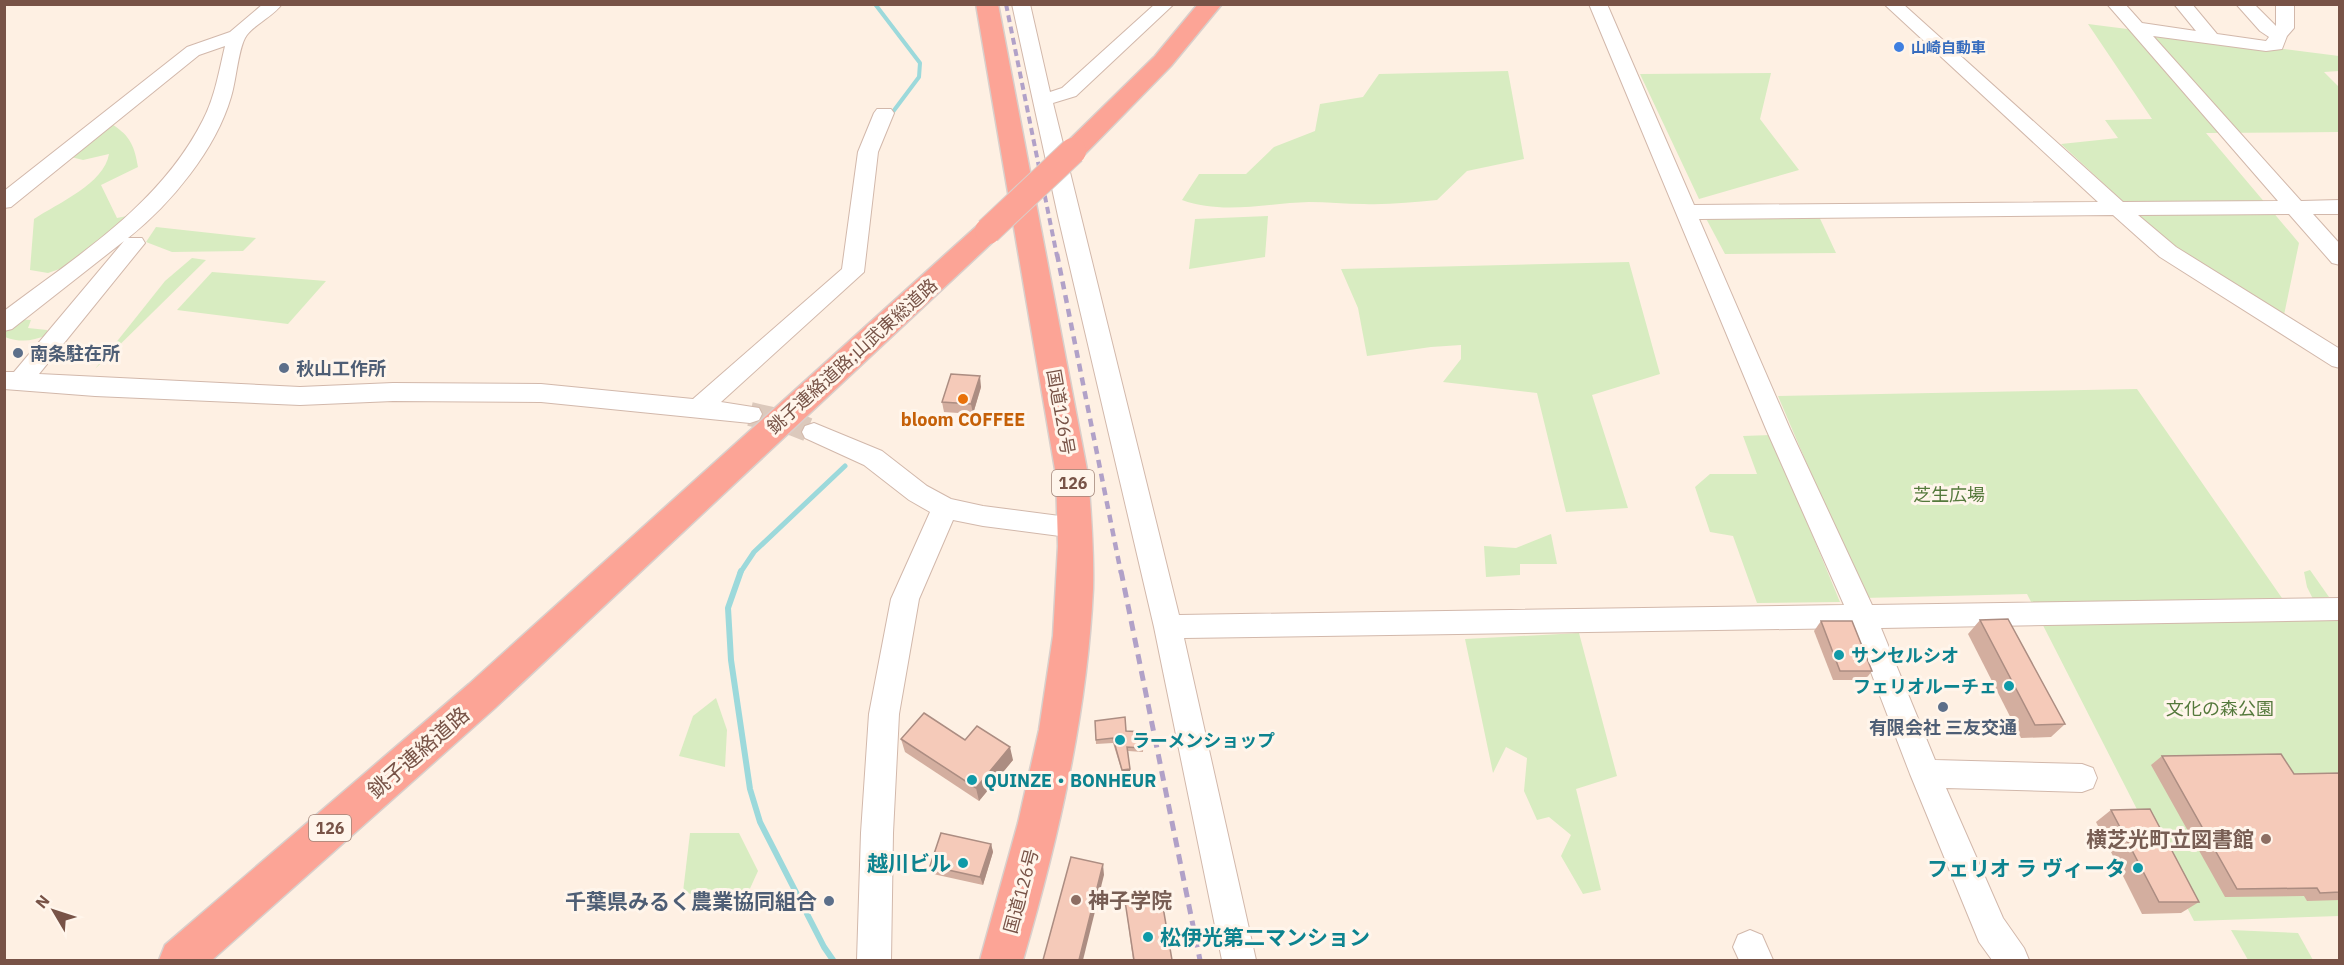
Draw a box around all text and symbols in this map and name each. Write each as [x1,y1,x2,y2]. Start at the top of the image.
place label: 山崎自動車 [1911,38,1986,57]
marker: 山崎自動車 [1892,40,1906,54]
street label: 銚子連絡道路;山武東総道路 [762,273,942,439]
place label: 南条駐在所 [30,342,120,365]
marker: 南条駐在所 [11,346,25,360]
place label: 秋山工作所 [296,357,386,380]
marker: 秋山工作所 [277,361,291,375]
street label: 国道126号 [1042,367,1080,457]
marker: bloom COFFEE [956,392,970,406]
place label: bloom COFFEE [901,408,1025,431]
road number: 126 [1052,470,1094,496]
park label: 芝生広場 [1913,483,1985,506]
place label: サンセルシオ [1851,644,1959,667]
marker: サンセルシオ [1832,648,1846,662]
place label: フェリオルーチェ [1853,675,1997,698]
marker: フェリオルーチェ [2002,679,2016,693]
park label: 文化の森公園 [2166,697,2274,720]
street label: 銚子連絡道路 [361,700,475,804]
marker: 有限会社 三友交通 [1936,700,1950,714]
place label: 有限会社 三友交通 [1869,716,2017,739]
place label: ラーメンショップ [1132,729,1275,752]
marker: ラーメンショップ [1113,733,1127,747]
place label: QUINZE・BONHEUR [984,769,1156,792]
marker: QUINZE・BONHEUR [965,773,979,787]
road number: 126 [309,815,351,841]
place label: 横芝光町立図書館 [2086,825,2254,853]
marker: 横芝光町立図書館 [2259,832,2273,846]
street label: 国道126号 [999,846,1043,936]
place label: 越川ビル [867,849,951,877]
place label: フェリオ ラ ヴィータ [1927,854,2126,882]
marker: 越川ビル [956,856,970,870]
marker: フェリオ ラ ヴィータ [2131,861,2145,875]
north arrow [24,881,84,941]
place label: 神子学院 [1088,886,1172,914]
place label: 千葉県みるく農業協同組合 [565,887,817,915]
text: N [31,891,54,912]
marker: 神子学院 [1069,893,1083,907]
marker: 千葉県みるく農業協同組合 [822,894,836,908]
place label: 松伊光第二マンション [1160,923,1370,951]
marker: 松伊光第二マンション [1141,930,1155,944]

